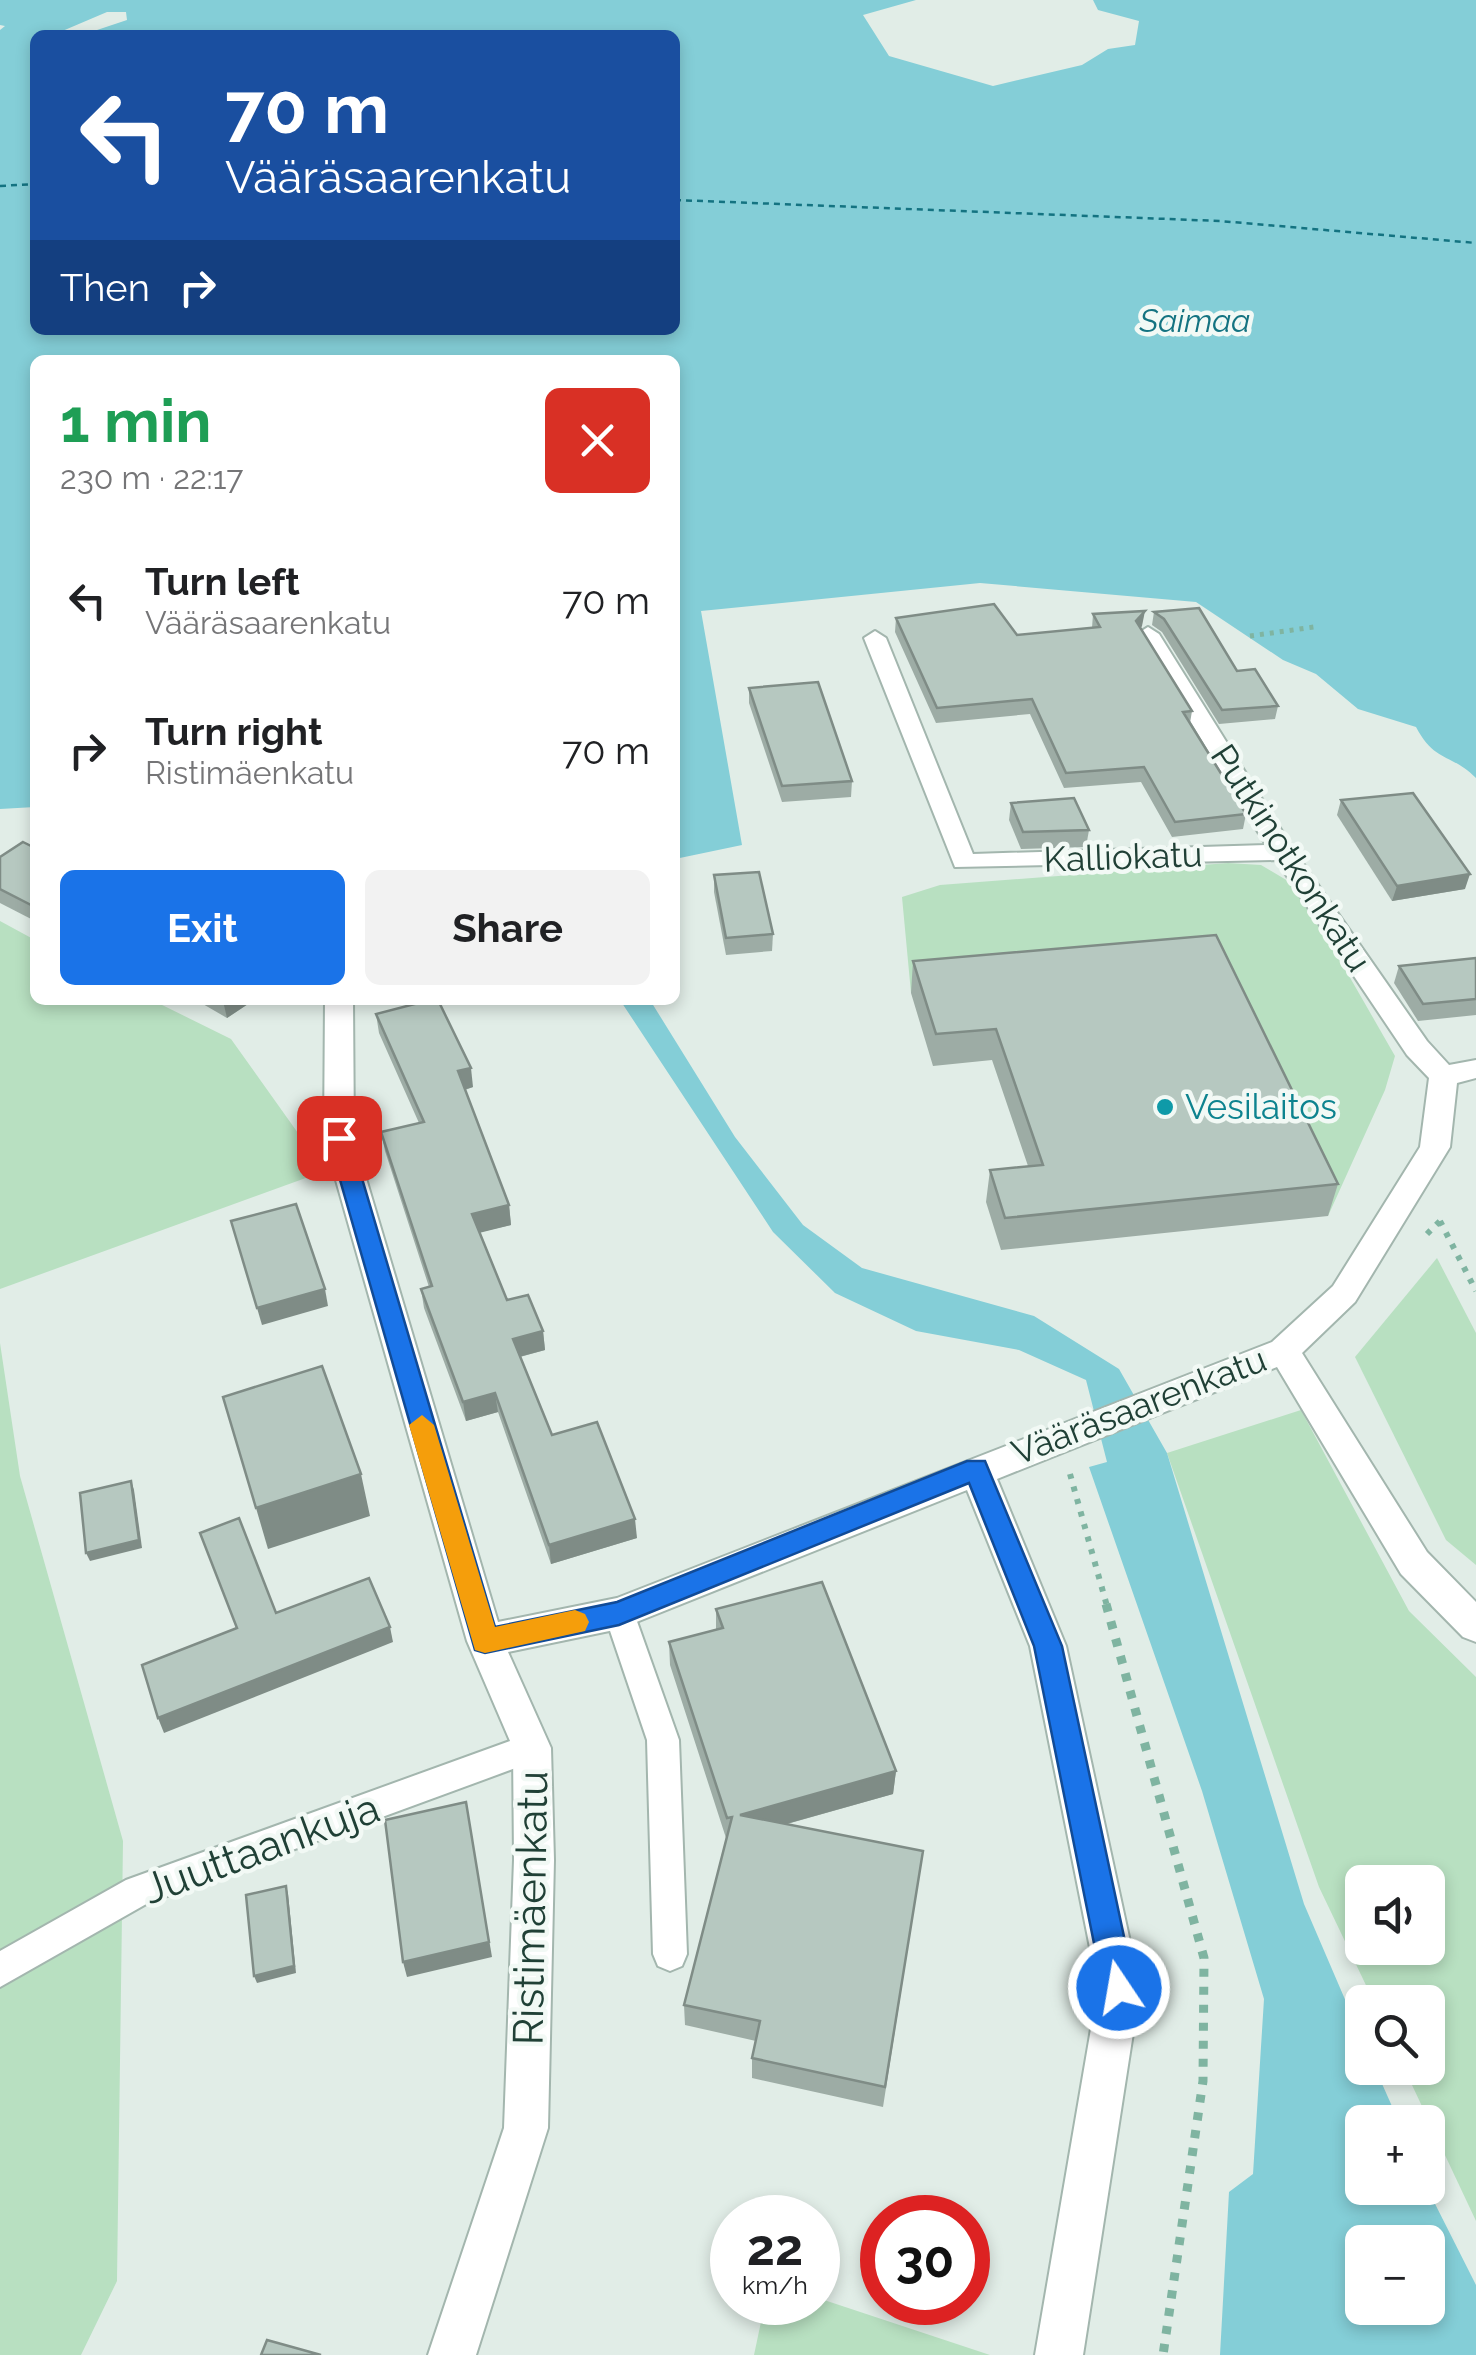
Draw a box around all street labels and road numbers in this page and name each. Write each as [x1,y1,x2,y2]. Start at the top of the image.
street label: Putkinotkonkatu [1203,737,1380,979]
street label: Kalliokatu [1043,833,1203,880]
street label: Vääräsaarenkatu [1006,1338,1272,1473]
street label: Ristimäenkatu [504,1770,557,2046]
street label: Juuttaankuja [136,1783,386,1914]

